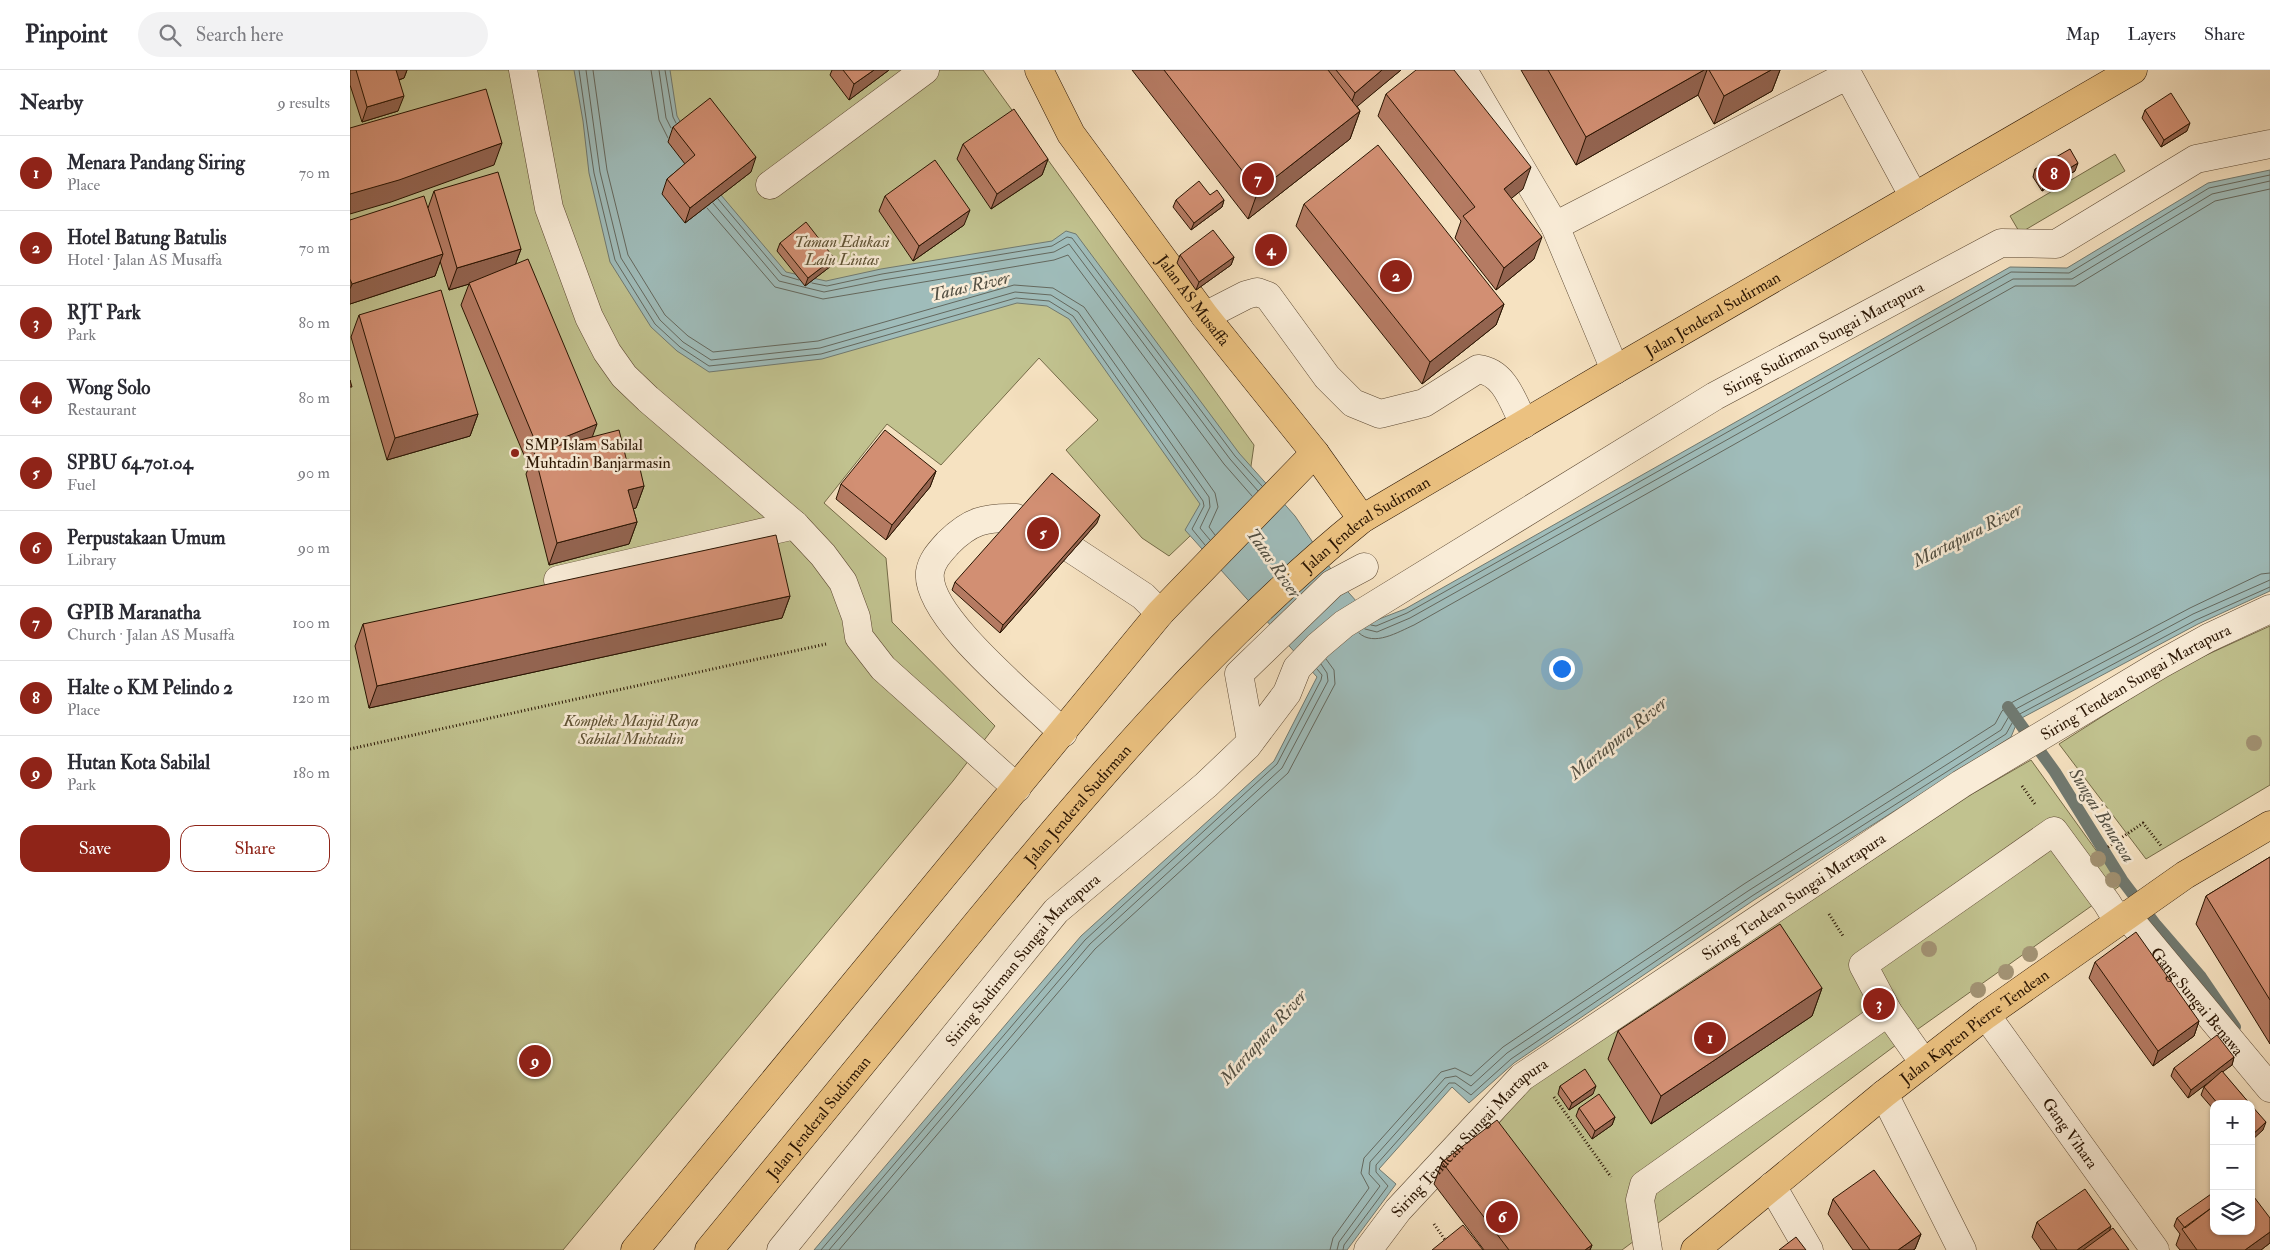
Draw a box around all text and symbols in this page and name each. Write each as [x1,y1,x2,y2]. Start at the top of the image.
search box [138,12,488,57]
text: Pinpoint [25,19,108,50]
icon: search [156,21,184,49]
text: Search here [196,23,283,47]
text: Map [2066,23,2100,46]
text: Layers [2128,23,2176,46]
text: Share [2204,23,2245,46]
text: Nearby [20,89,83,116]
text: 9 results [277,93,330,113]
text: Menara Pandang Siring [67,151,245,175]
pin: 8 [2038,155,2070,193]
pin: 7 [1242,160,1274,198]
text: 1 [33,163,39,183]
text: 70 m [299,163,330,183]
text: Place [67,175,100,195]
text: Hotel Batung Batulis [67,226,227,250]
pin: 4 [1255,231,1287,269]
park label: Taman Edukasi Lalu Lintas [794,232,890,270]
text: 2 [32,238,40,258]
text: 70 m [299,238,330,258]
text: Hotel · Jalan AS Musaffa [67,250,222,270]
street label: Jalan AS Musaffa [1151,250,1234,350]
pin: 2 [1380,257,1412,295]
water label: Tatas River [928,266,1013,307]
street label: Jalan Jenderal Sudirman [1641,267,1784,363]
street label: Siring Sudirman Sungai Martapura [1720,277,1928,401]
text: RJT Park [67,301,141,325]
text: 3 [33,313,39,333]
text: 80 m [299,313,330,333]
text: Park [67,325,96,345]
text: Wong Solo [67,376,150,400]
text: 4 [32,388,40,408]
text: 80 m [299,388,330,408]
text: Restaurant [67,400,136,420]
place label: SMP Islam Sabilal Muhtadin Banjarmasin [525,435,671,473]
marker: SMP Islam Sabilal Muhtadin Banjarmasin [509,447,521,459]
text: SPBU 64.701.04 [67,451,193,475]
text: 5 [32,463,40,483]
text: 90 m [298,463,330,483]
street label: Jalan Jenderal Sudirman [1297,472,1434,578]
text: Fuel [67,475,96,495]
water label: Martapura River [1908,497,2027,573]
pin: 5 [1027,514,1059,552]
water label: Tatas River [1241,524,1307,604]
text: Perpustakaan Umum [67,526,225,550]
text: 6 [32,538,40,558]
text: 90 m [298,538,330,558]
text: Library [67,550,116,570]
text: GPIB Maranatha [67,601,201,625]
text: 7 [32,613,40,633]
text: 100 m [292,613,330,633]
street label: Siring Tendean Sungai Martapura [2037,620,2234,745]
text: Church · Jalan AS Musaffa [67,625,235,645]
your location [1549,656,1575,682]
text: Halte 0 KM Pelindo 2 [67,676,233,700]
text: 8 [32,688,40,708]
text: 120 m [292,688,330,708]
water label: Martapura River [1564,691,1673,786]
text: Place [67,700,100,720]
park label: Kompleks Masjid Raya Sabilal Muhtadin [562,711,699,749]
street label: Jalan Jenderal Sudirman [1020,741,1136,871]
text: Hutan Kota Sabilal [67,751,210,775]
text: 9 [32,763,40,783]
text: 180 m [293,763,330,783]
water label: Sungai Benawa [2063,763,2140,867]
text: Park [67,775,96,795]
button: Save [20,825,170,872]
button: Share [180,825,330,872]
street label: Siring Tendean Sungai Martapura [1698,828,1890,965]
street label: Siring Sudirman Sungai Martapura [941,869,1105,1051]
street label: Gang Sungai Benawa [2146,943,2248,1060]
street label: Jalan Kapten Pierre Tendean [1896,965,2053,1090]
water label: Martapura River [1214,984,1313,1090]
pin: 3 [1863,985,1895,1023]
pin: 1 [1694,1019,1726,1057]
pin: 9 [519,1042,551,1080]
street label: Jalan Jenderal Sudirman [762,1052,875,1185]
street label: Siring Tendean Sungai Martapura [1387,1054,1552,1222]
street label: Gang Vihara [2038,1094,2102,1173]
map controls [2210,1100,2255,1235]
button: + [2210,1100,2255,1145]
button: − [2210,1145,2255,1190]
button: layers [2210,1190,2255,1235]
pin: 6 [1486,1198,1518,1236]

